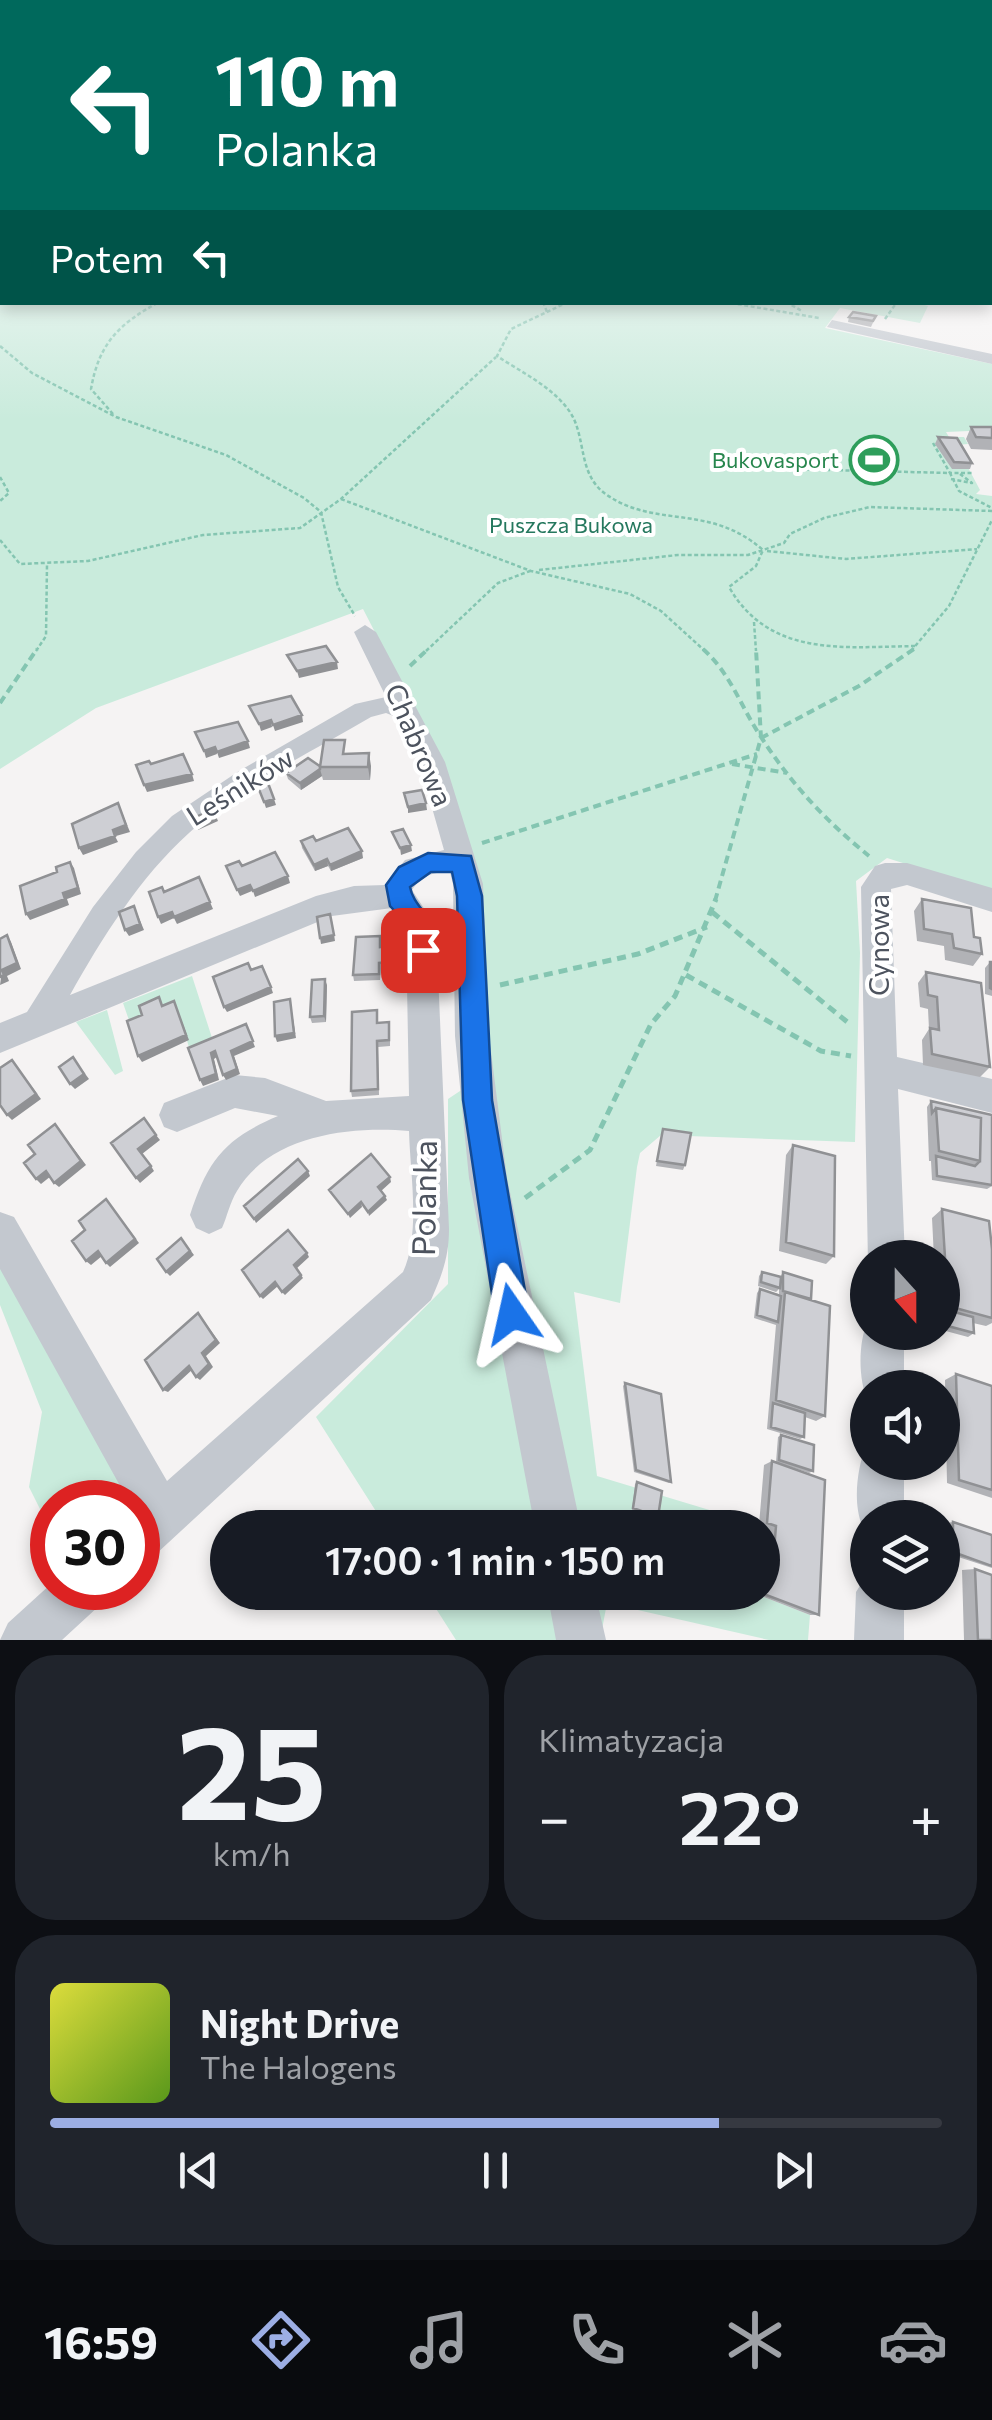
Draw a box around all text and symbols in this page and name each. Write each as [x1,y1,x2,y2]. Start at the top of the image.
text: 110 m [215,35,399,120]
icon: left [50,40,180,170]
text: Polanka [215,120,378,175]
icon: left [184,230,239,285]
text: Potem [50,234,164,281]
sports icon: Bukovasport [848,434,900,486]
place label: Bukovasport [712,446,839,473]
park label: Puszcza Bukowa [489,511,653,538]
street label: Chabrowa [379,678,461,811]
street label: Leśników [180,740,299,832]
street label: Cynowa [861,894,895,996]
pin [381,908,466,993]
icon: arrive [396,923,451,978]
street label: Polanka [402,1140,444,1256]
north arrow [850,1240,960,1350]
map controls [850,1240,960,1610]
position arrow [460,1262,564,1366]
button: sound [850,1370,960,1480]
speed limit sign: 30 [30,1480,160,1610]
button: layers [850,1500,960,1610]
text: 17:00 · 1 min · 150 m [325,1536,665,1583]
text: 25 [177,1688,327,1847]
text: Klimatyzacja [539,1719,724,1759]
text: 22° [679,1769,801,1860]
text: − [539,1782,570,1849]
text: + [910,1782,942,1849]
text: km/h [213,1833,291,1873]
text: Night Drive [200,1999,399,2046]
text: The Halogens [200,2046,397,2086]
icon: previous [171,2143,226,2198]
icon: pause [468,2143,523,2198]
icon: next [766,2143,821,2198]
icon: directions [246,2305,316,2375]
icon: music [404,2305,474,2375]
icon: phone [562,2305,632,2375]
icon: climate [720,2305,790,2375]
icon: car [878,2305,948,2375]
text: 16:59 [44,2313,158,2368]

